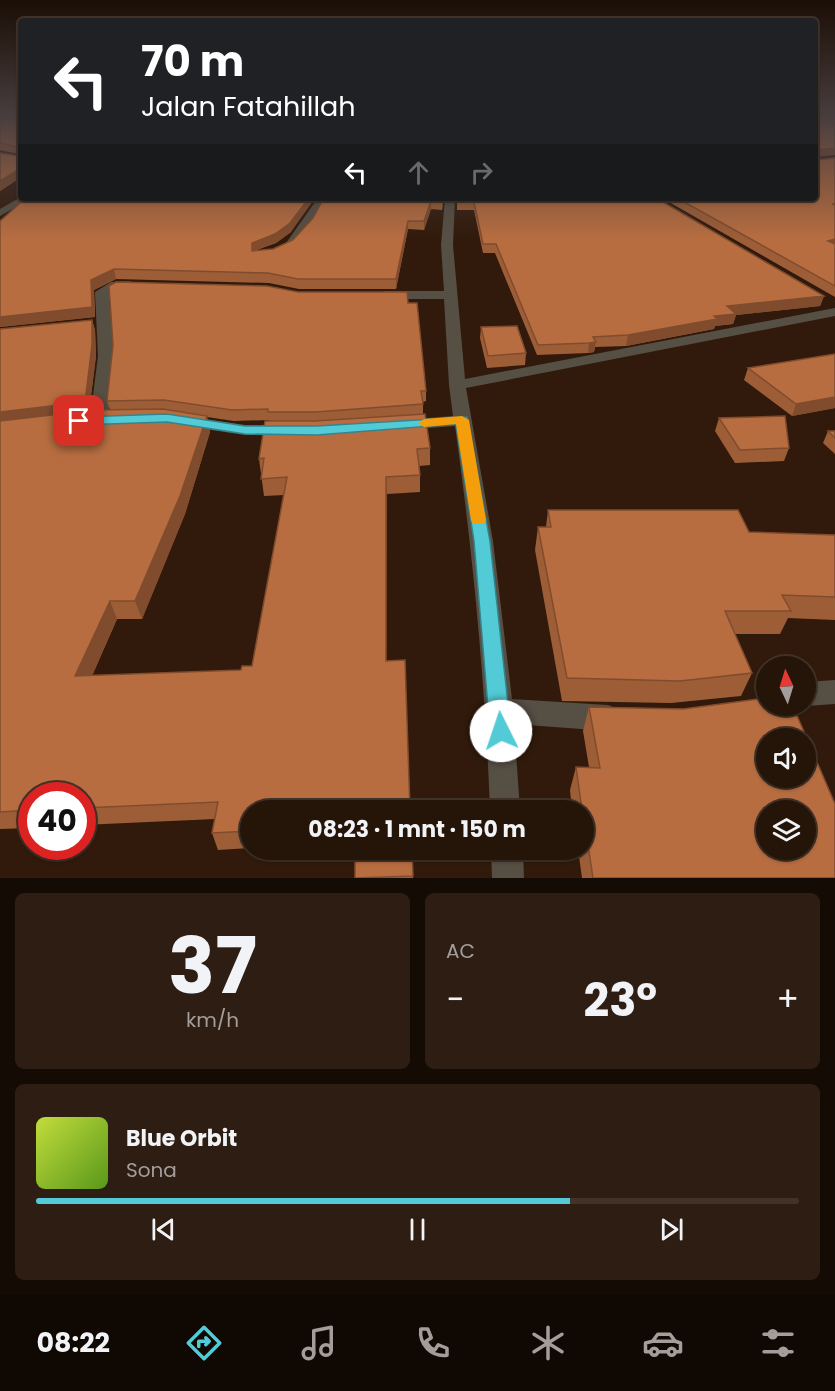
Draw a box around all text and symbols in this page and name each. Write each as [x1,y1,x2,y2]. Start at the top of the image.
text: 70 m [141,32,244,91]
icon: left [42,42,120,120]
text: Jalan Fatahillah [141,88,356,125]
icon: left [339,156,372,189]
icon: ahead [402,156,435,189]
icon: right [465,156,498,189]
pin [53,395,104,446]
icon: arrive [62,404,95,437]
north arrow [756,656,816,716]
map controls [756,656,816,860]
position arrow [469,699,533,763]
button: sound [756,728,816,788]
speed limit sign: 40 [18,782,96,860]
button: layers [756,800,816,860]
text: 08:23 · 1 mnt · 150 m [308,814,526,845]
text: 37 [168,911,257,1020]
text: AC [446,937,475,965]
text: 23° [583,969,657,1032]
text: − [446,976,464,1023]
text: + [776,976,799,1023]
text: km/h [186,1006,239,1034]
text: Blue Orbit [126,1123,237,1154]
text: Sona [126,1156,177,1184]
icon: previous [147,1213,180,1246]
icon: pause [401,1213,434,1246]
icon: next [655,1213,688,1246]
icon: directions [183,1322,225,1364]
icon: music [298,1322,340,1364]
icon: phone [412,1322,454,1364]
icon: climate [527,1322,569,1364]
icon: car [642,1322,684,1364]
icon: filters [757,1322,799,1364]
text: 08:22 [36,1324,110,1361]

